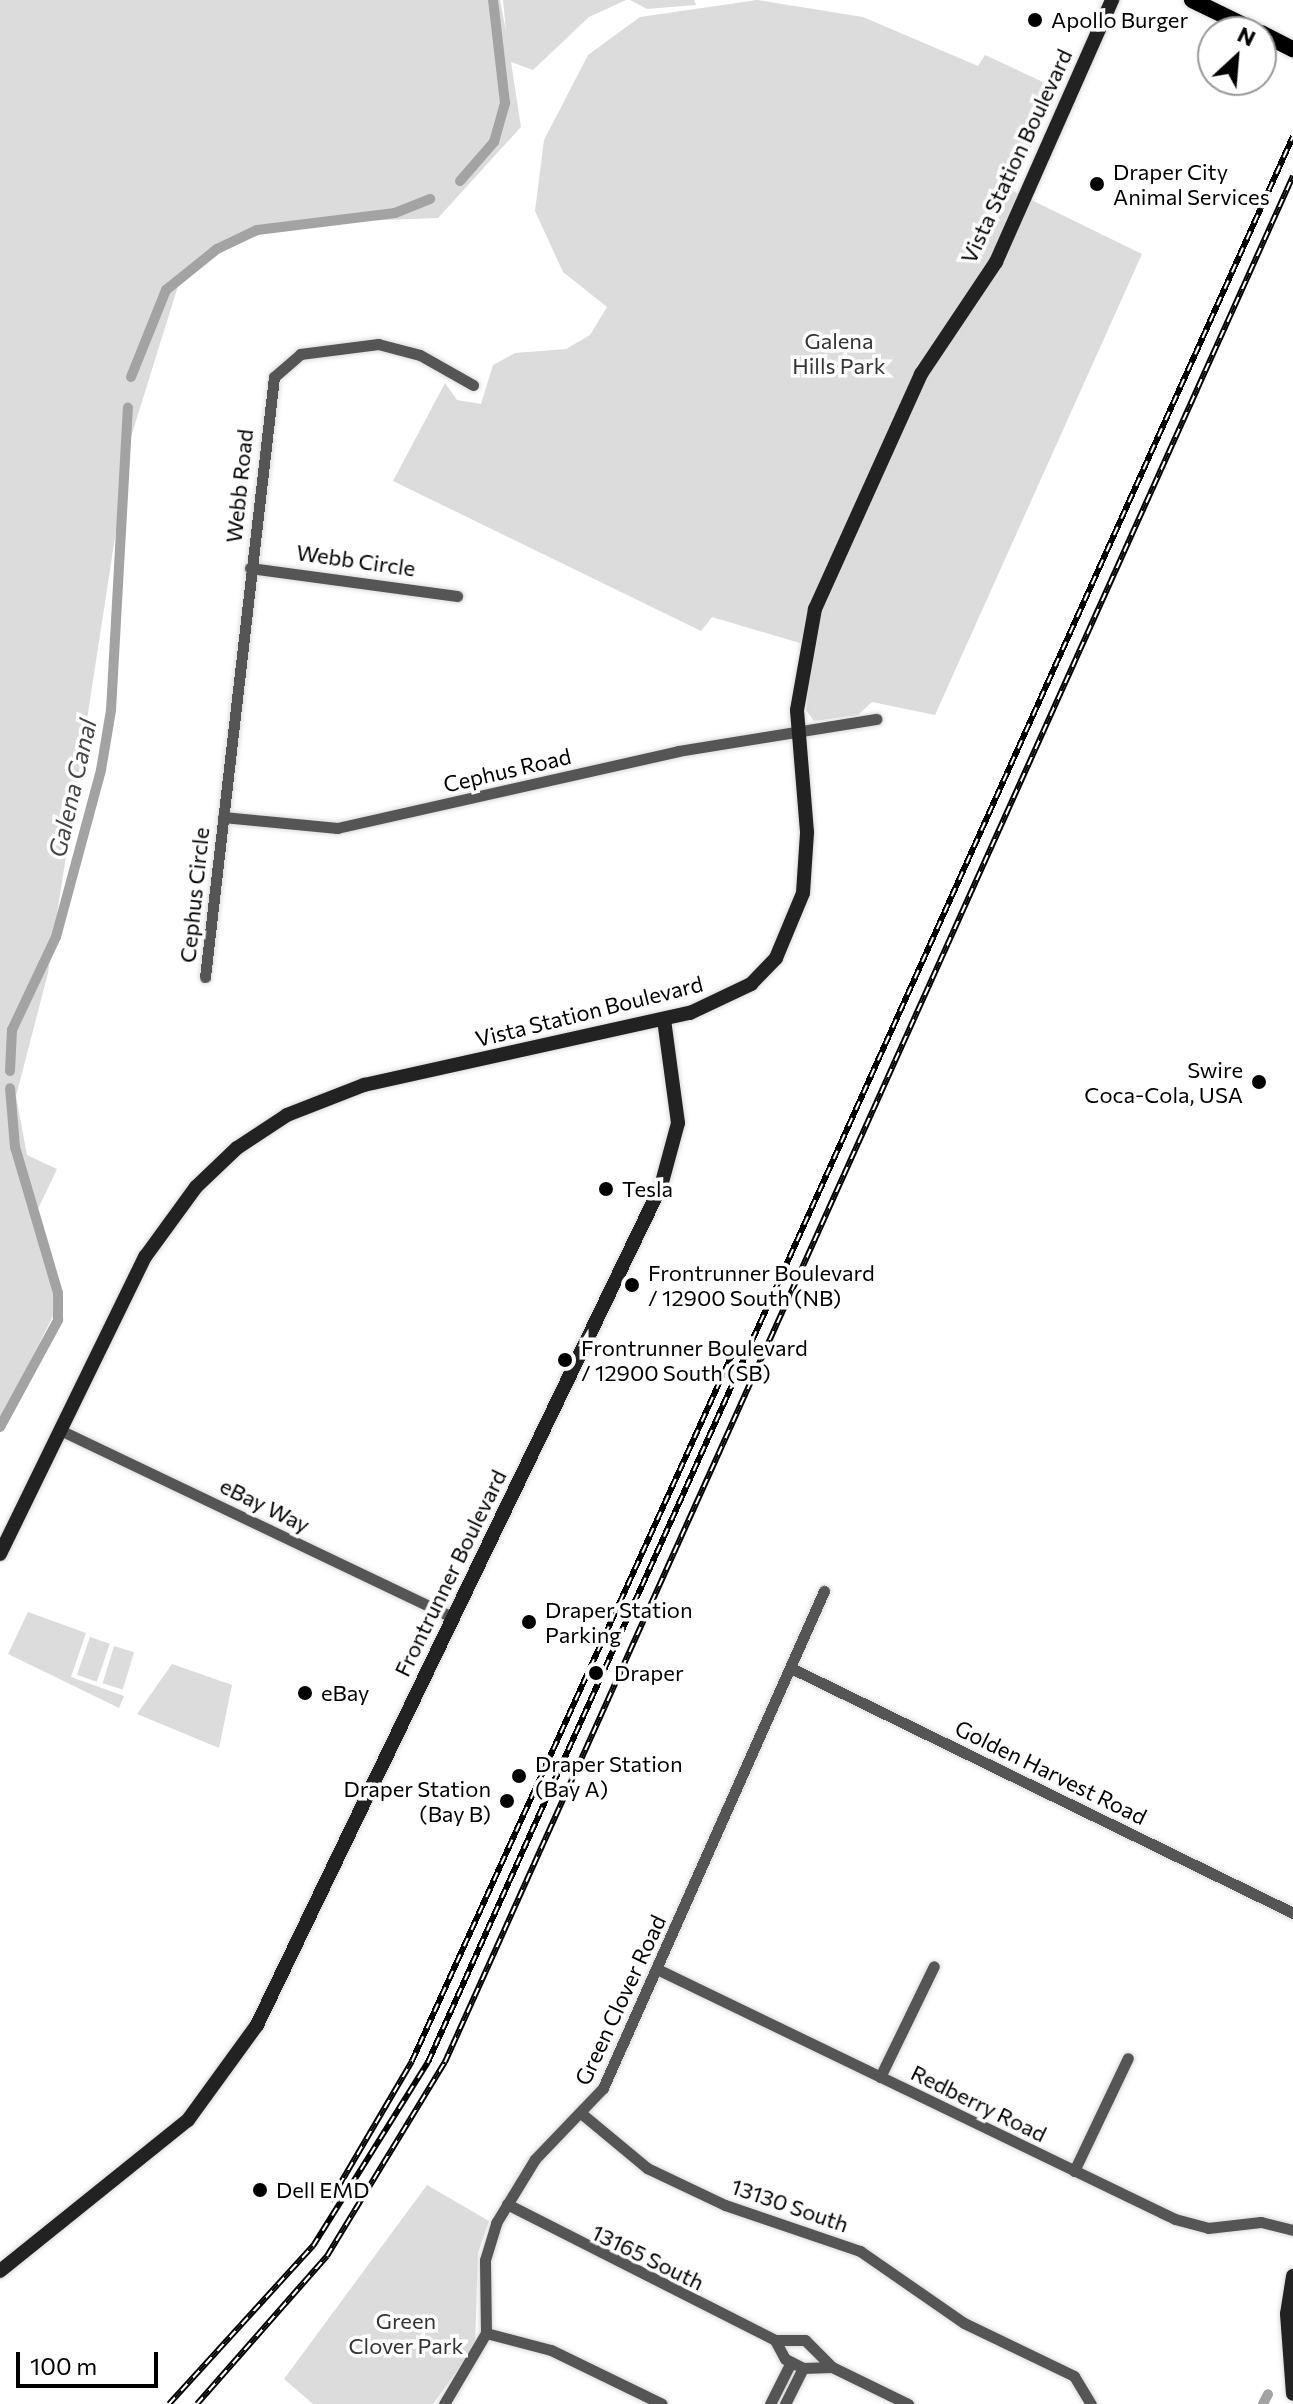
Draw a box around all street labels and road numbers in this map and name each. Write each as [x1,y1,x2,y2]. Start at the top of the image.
street label: Vista Station Boulevard [955,45,1077,267]
street label: Webb Road [220,428,258,544]
street label: Webb Circle [295,539,417,581]
street label: Cephus Road [441,742,573,798]
street label: Cephus Circle [174,826,214,964]
street label: Vista Station Boulevard [473,970,705,1052]
street label: Frontrunner Boulevard [388,1465,512,1681]
street label: eBay Way [216,1472,314,1538]
street label: Golden Harvest Road [951,1714,1151,1830]
street label: Green Clover Road [569,1911,671,2089]
street label: Redberry Road [907,2059,1051,2147]
street label: 13130 South [728,2173,852,2237]
street label: 13165 South [588,2218,708,2296]

